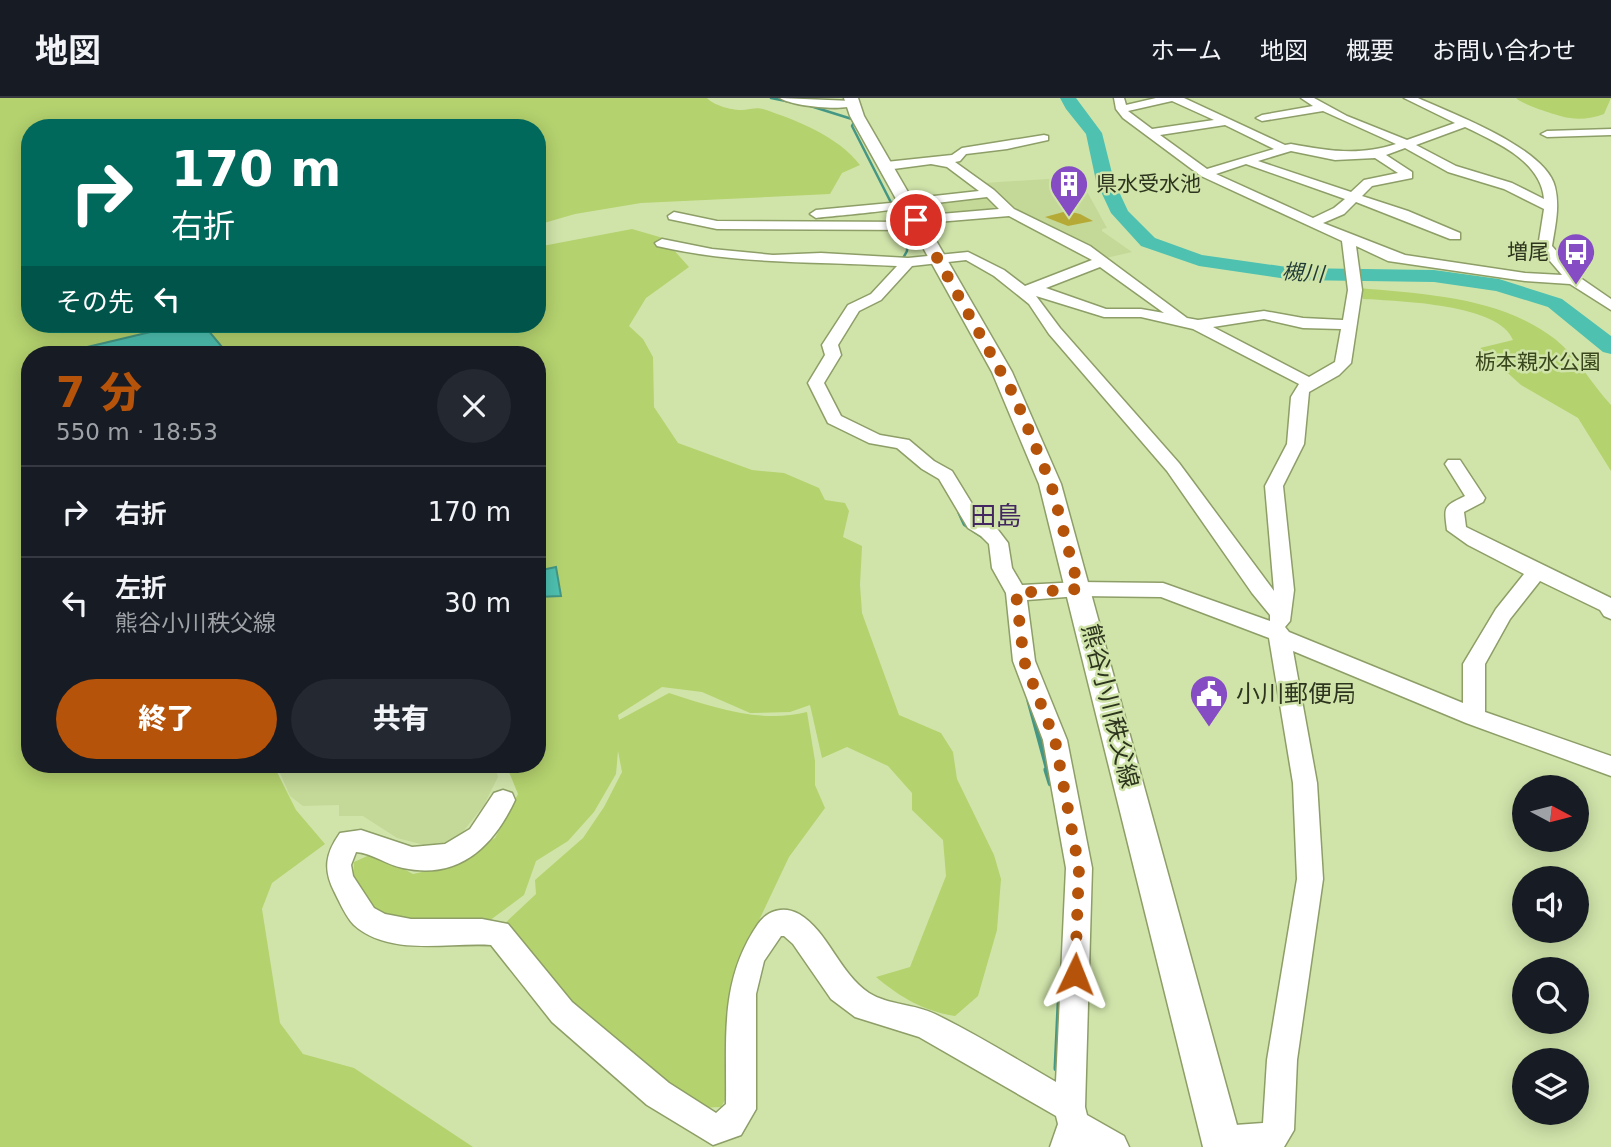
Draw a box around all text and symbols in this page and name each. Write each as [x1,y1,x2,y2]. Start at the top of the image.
text: 地図 [35,31,101,70]
text: ホーム [1151,37,1222,65]
text: 地図 [1260,37,1308,65]
text: 概要 [1346,37,1394,65]
text: お問い合わせ [1432,37,1576,65]
text: 170 m [171,141,341,198]
icon: right [56,147,147,238]
building icon: 県水受水池 [1048,163,1090,218]
place label: 県水受水池 [1096,172,1201,196]
pin [886,190,946,250]
icon: arrive [897,201,935,239]
text: 右折 [171,207,235,245]
bus stop icon: 増尾 [1555,231,1597,286]
place label: 増尾 [1507,240,1549,264]
water label: 槻川 [1281,260,1327,287]
icon: left [148,280,186,318]
text: その先 [56,287,134,317]
park label: 栃本親水公園 [1475,350,1601,374]
text: 7 分 [56,368,142,417]
button: close [437,369,511,443]
text: 550 m · 18:53 [56,419,218,445]
icon: right [56,493,94,531]
text: 170 m [428,497,511,527]
text: 右折 [115,499,167,529]
district label: 田島 [970,501,1022,531]
text: 左折 [115,573,167,603]
icon: left [56,584,94,622]
text: 30 m [444,588,511,618]
text: 熊谷小川秩父線 [115,610,276,636]
street label: 熊谷小川秩父線 [1076,621,1144,791]
public building icon: 小川郵便局 [1188,673,1230,728]
button: 終了 [56,679,277,759]
button: 共有 [291,679,511,759]
place label: 小川郵便局 [1236,680,1356,708]
north arrow [1512,775,1589,852]
map controls [1512,775,1589,1125]
button: sound [1512,866,1589,943]
position arrow [1038,937,1112,1011]
button: search [1512,957,1589,1034]
button: layers [1512,1048,1589,1125]

